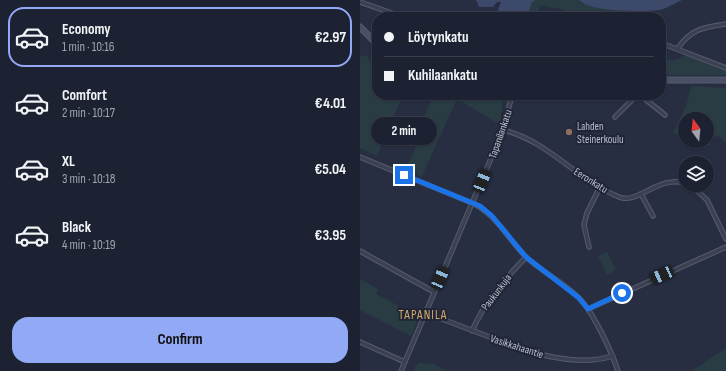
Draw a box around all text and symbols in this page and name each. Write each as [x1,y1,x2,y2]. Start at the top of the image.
icon: car [14,19,50,55]
text: Economy [62,20,111,39]
text: €2.97 [315,28,346,47]
text: Löytynkatu [408,28,469,47]
text: 1 min · 10:16 [62,39,115,55]
text: Kuhilaankatu [408,66,477,85]
icon: car [14,85,50,121]
text: Comfort [62,86,107,105]
text: €4.01 [315,94,346,113]
text: 2 min · 10:17 [62,105,115,121]
street label: Tapanilankatu [486,108,515,160]
north arrow [678,112,714,148]
map controls [678,112,714,192]
callout: 2 min [371,117,437,145]
place label: Lahden Steinerkoulu [577,120,624,146]
text: 2 min [392,123,416,139]
marker: Lahden Steinerkoulu [564,127,574,137]
icon: car [14,151,50,187]
text: XL [62,152,75,171]
button: layers [678,156,714,192]
text: €5.04 [314,160,346,179]
street label: Eeronkatu [571,165,610,196]
route end [395,166,413,184]
car [472,168,492,194]
text: 3 min · 10:18 [62,171,115,187]
icon: car [14,217,50,253]
text: Black [62,218,91,237]
text: €3.95 [314,226,346,245]
text: 4 min · 10:19 [62,237,116,253]
car [430,265,450,291]
car [649,265,675,285]
street label: Paukunkuja [479,272,514,313]
route start [613,284,631,302]
district label: TAPANILA [399,307,447,323]
button: Confirm [12,317,348,363]
street label: Vasikkahaantie [489,332,545,361]

